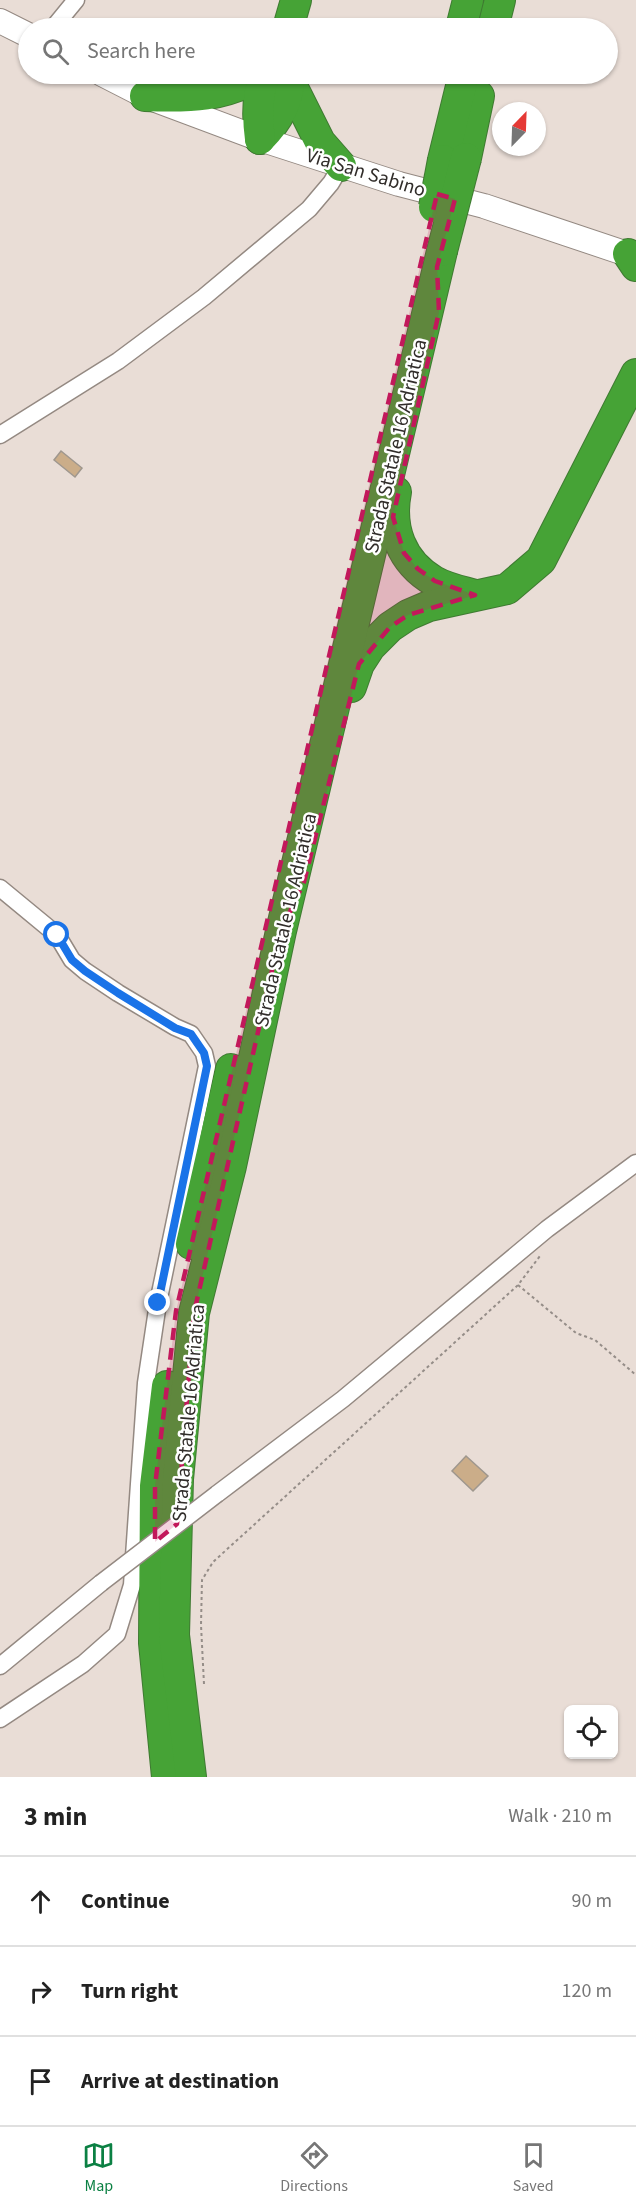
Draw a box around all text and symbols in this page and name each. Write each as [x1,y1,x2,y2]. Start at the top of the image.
search box [18,18,618,84]
icon: search [39,35,72,68]
text: Search here [87,35,195,67]
north arrow [492,102,546,156]
street label: Via San Sabino [303,142,429,204]
street label: Strada Statale 16 Adriatica [358,337,434,556]
street label: Strada Statale 16 Adriatica [248,811,324,1030]
route start [43,921,69,947]
route end [144,1289,170,1315]
street label: Strada Statale 16 Adriatica [166,1303,212,1523]
map controls [564,1705,618,1759]
button: locate [564,1705,618,1759]
text: 3 min [24,1798,87,1835]
text: Walk · 210 m [508,1802,612,1830]
icon: ahead [24,1885,57,1918]
text: Continue [81,1885,170,1917]
text: 90 m [572,1887,612,1915]
icon: right [24,1975,57,2008]
text: Turn right [81,1975,178,2007]
text: 120 m [562,1977,612,2005]
icon: arrive [24,2065,57,2098]
text: Arrive at destination [81,2065,279,2097]
tab: Map [82,2139,115,2197]
tab: Directions [280,2139,348,2197]
tab: Saved [513,2139,554,2197]

